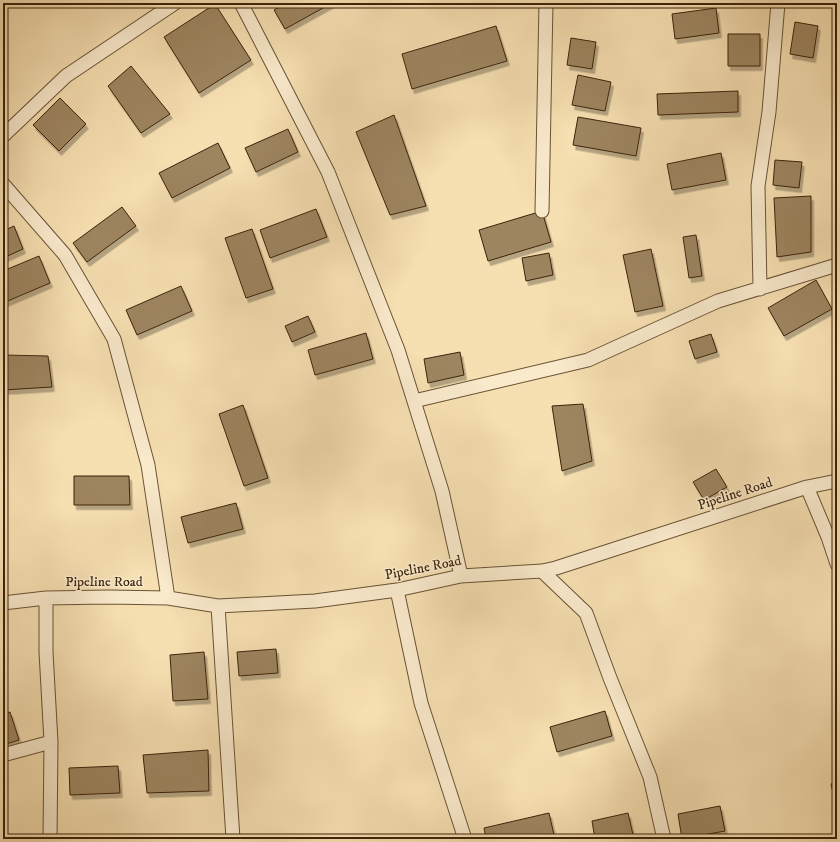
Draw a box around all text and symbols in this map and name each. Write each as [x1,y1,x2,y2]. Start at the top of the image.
street label: Pipeline Road [695,473,775,515]
street label: Pipeline Road [383,552,463,584]
street label: Pipeline Road [65,573,143,591]

